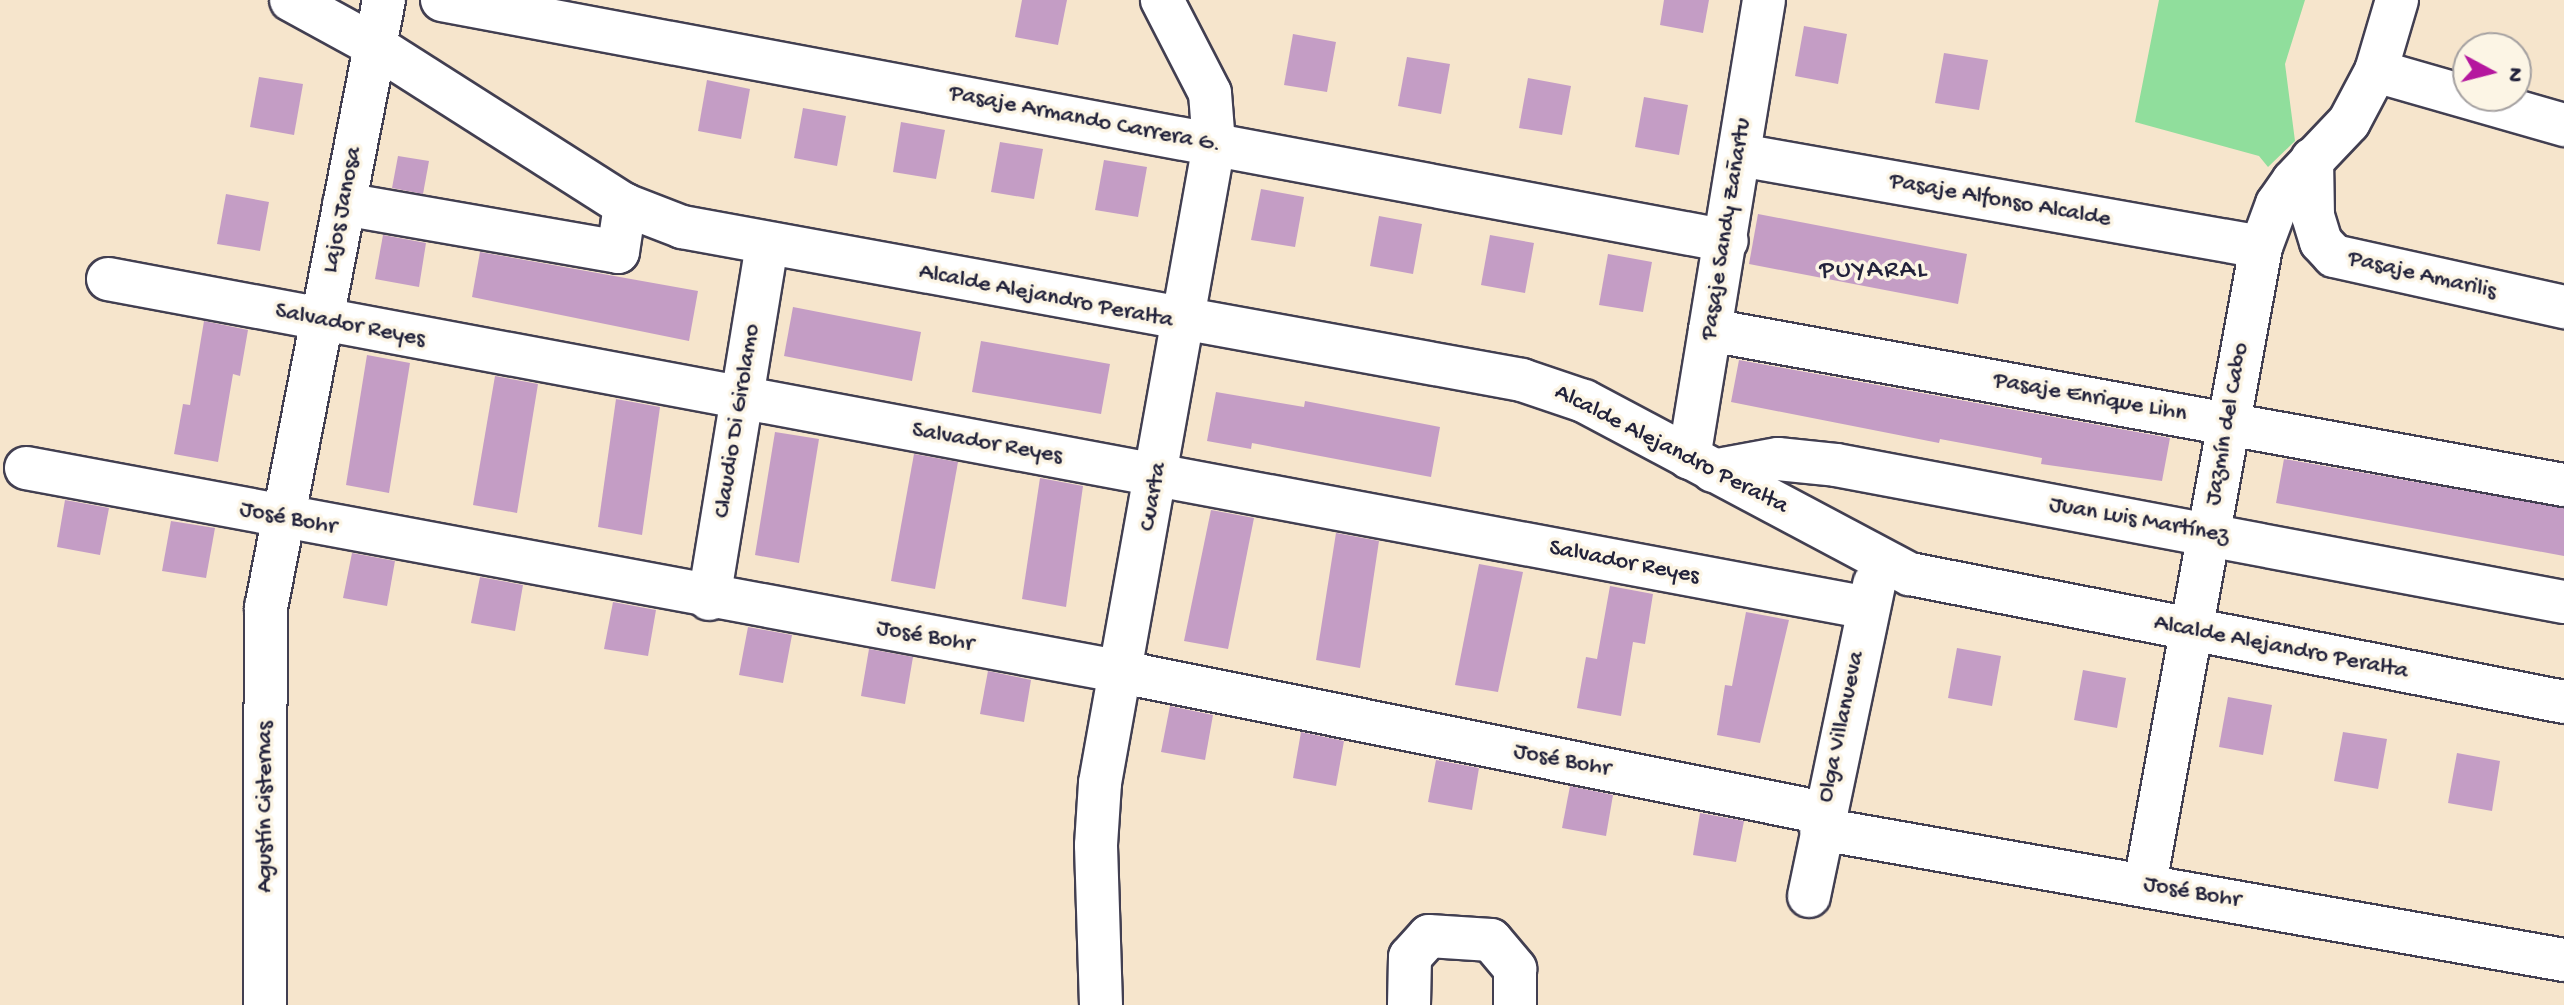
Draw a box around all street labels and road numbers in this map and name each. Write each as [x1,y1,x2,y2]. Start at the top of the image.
street label: Pasaje Armando Carrera G. [947,80,1223,160]
street label: Pasaje Sandy Zañartu [1695,116,1759,342]
street label: Lajos Janosa [317,144,369,276]
street label: Pasaje Alfonso Alcalde [1887,167,2113,235]
street label: Pasaje Amarilis [2345,245,2499,307]
street label: Alcalde Alejandro Peralta [916,258,1176,336]
street label: Salvador Reyes [272,297,428,355]
street label: Claudio Di Girolamo [708,322,768,520]
street label: Jazmín del Cabo [2200,340,2256,508]
street label: Pasaje Enrique Lihn [1991,367,2189,429]
street label: Alcalde Alejandro Peralta [1549,379,1793,521]
street label: Salvador Reyes [909,417,1065,471]
street label: Cuarta [1134,460,1174,534]
street label: Juan Luis Martínez [2047,491,2231,551]
street label: José Bohr [237,495,339,543]
street label: Salvador Reyes [1546,534,1702,592]
street label: Alcalde Alejandro Peralta [2151,609,2411,687]
street label: José Bohr [874,614,976,660]
street label: Olga Villanueva [1812,649,1872,805]
street label: Agustín Cisternas [252,721,280,893]
street label: José Bohr [1511,737,1613,785]
street label: José Bohr [2141,870,2243,916]

